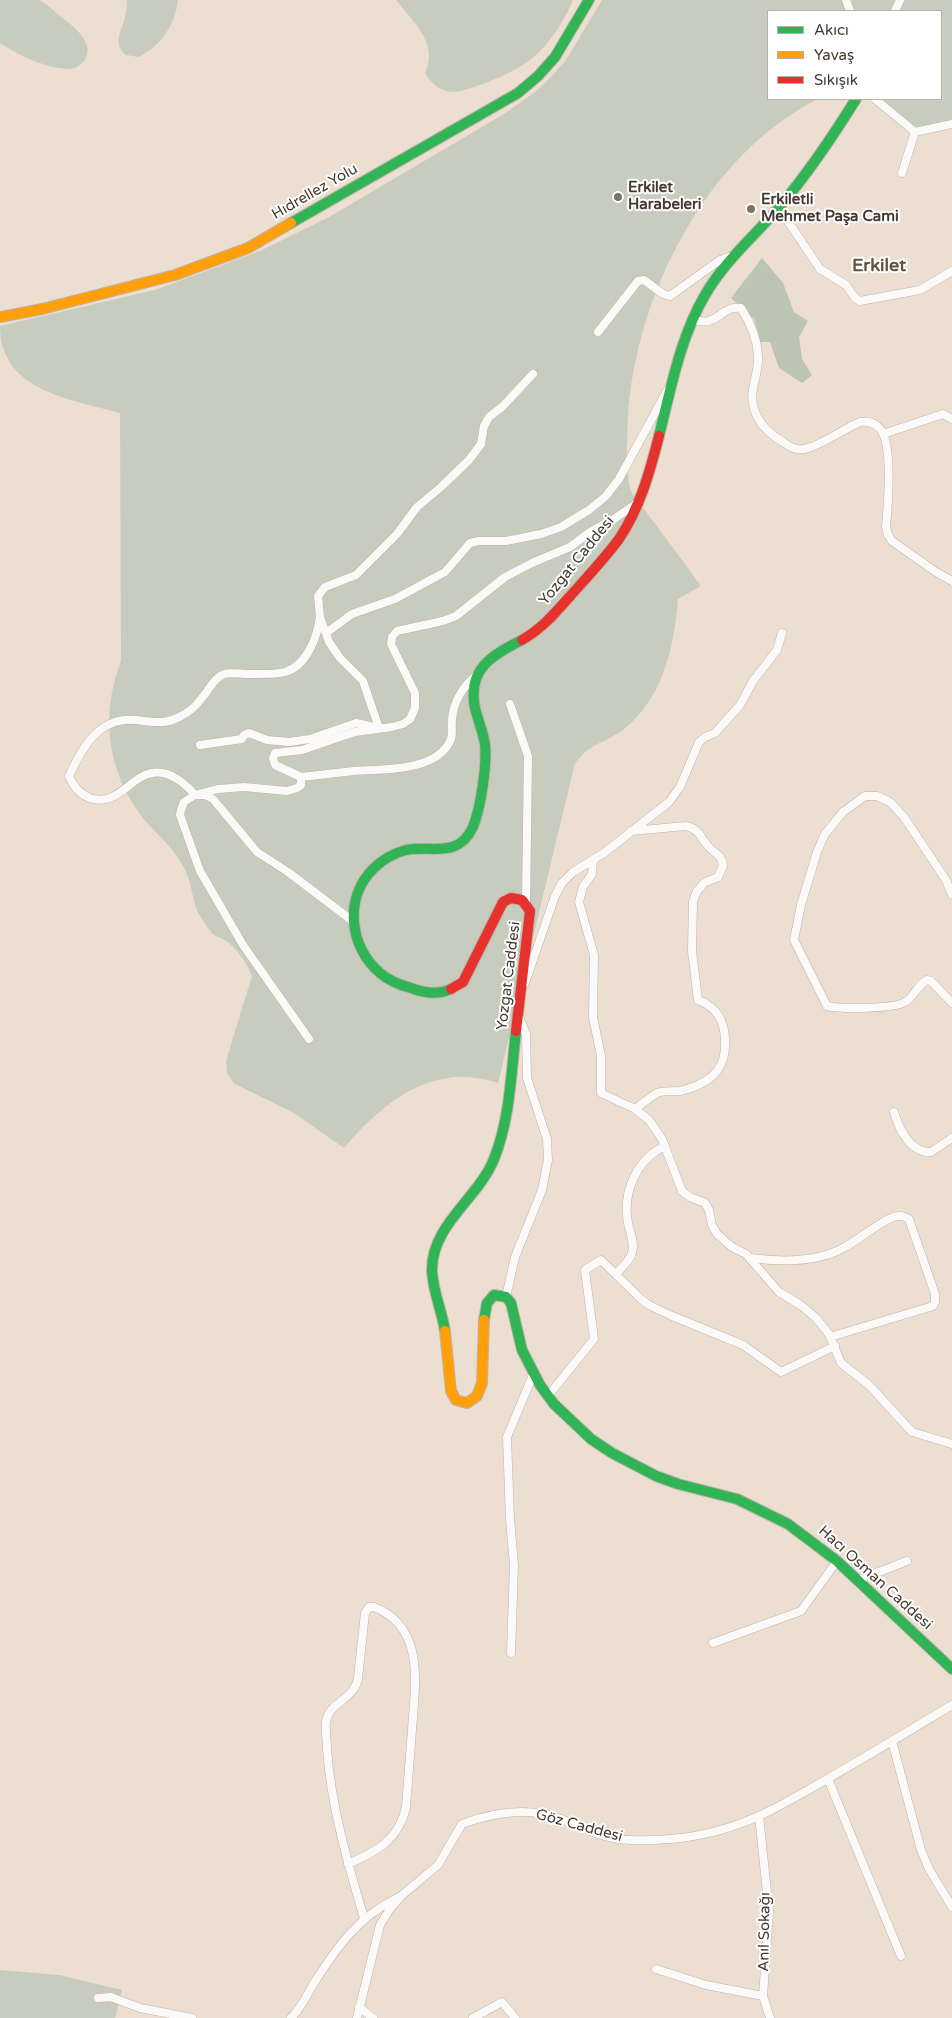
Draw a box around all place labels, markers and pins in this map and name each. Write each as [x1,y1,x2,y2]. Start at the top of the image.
place label: Erkilet Harabeleri [628,179,702,214]
marker: Erkilet Harabeleri [612,191,624,203]
place label: Erkiletli Mehmet Paşa Cami [761,191,899,226]
marker: Erkiletli Mehmet Paşa Cami [745,203,757,215]

